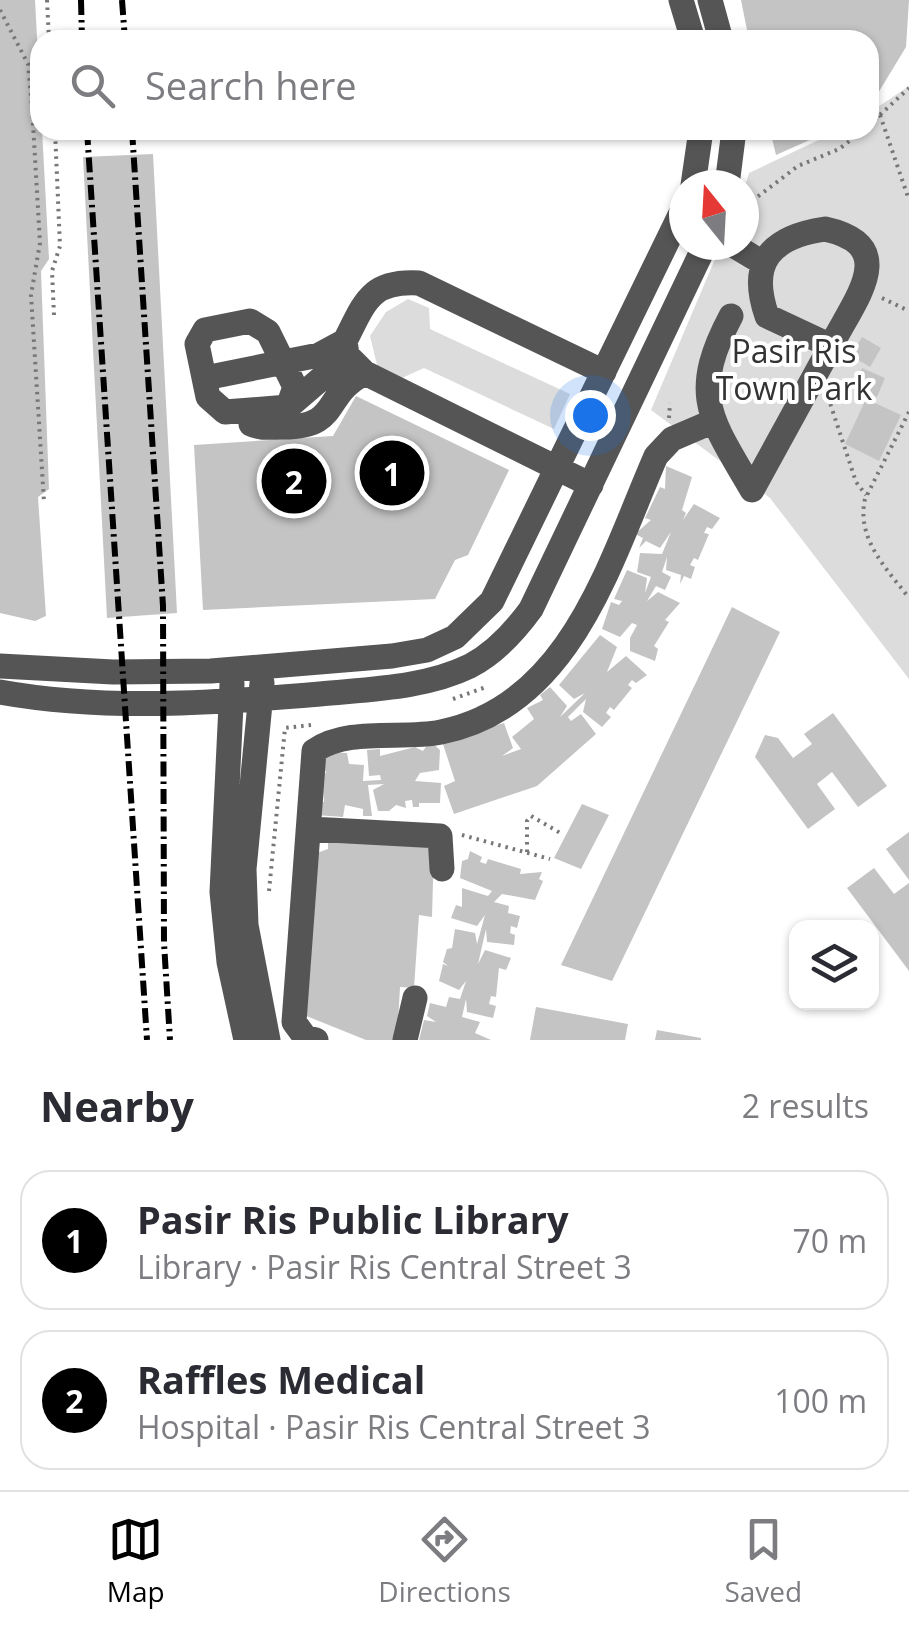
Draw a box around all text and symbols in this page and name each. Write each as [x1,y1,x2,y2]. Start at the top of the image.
search box [30,30,879,140]
icon: search [65,58,120,113]
text: Search here [145,59,357,111]
north arrow [669,170,759,260]
park label: Pasir Ris Town Park [716,329,872,409]
your location [565,390,616,441]
pin: 1 [360,436,424,510]
pin: 2 [262,444,326,518]
map controls [789,920,879,1010]
button: layers [789,920,879,1010]
text: Nearby [40,1077,194,1134]
text: 2 results [742,1084,869,1127]
text: Pasir Ris Public Library [137,1193,569,1245]
text: 1 [65,1219,84,1262]
text: 70 m [792,1219,867,1262]
text: Library · Pasir Ris Central Street 3 [137,1245,632,1288]
text: Raffles Medical [137,1353,425,1405]
text: 2 [65,1379,84,1422]
text: 100 m [774,1379,867,1422]
text: Hospital · Pasir Ris Central Street 3 [137,1405,651,1448]
tab: Map [107,1512,165,1610]
tab: Directions [378,1512,511,1610]
tab: Saved [724,1512,802,1610]

